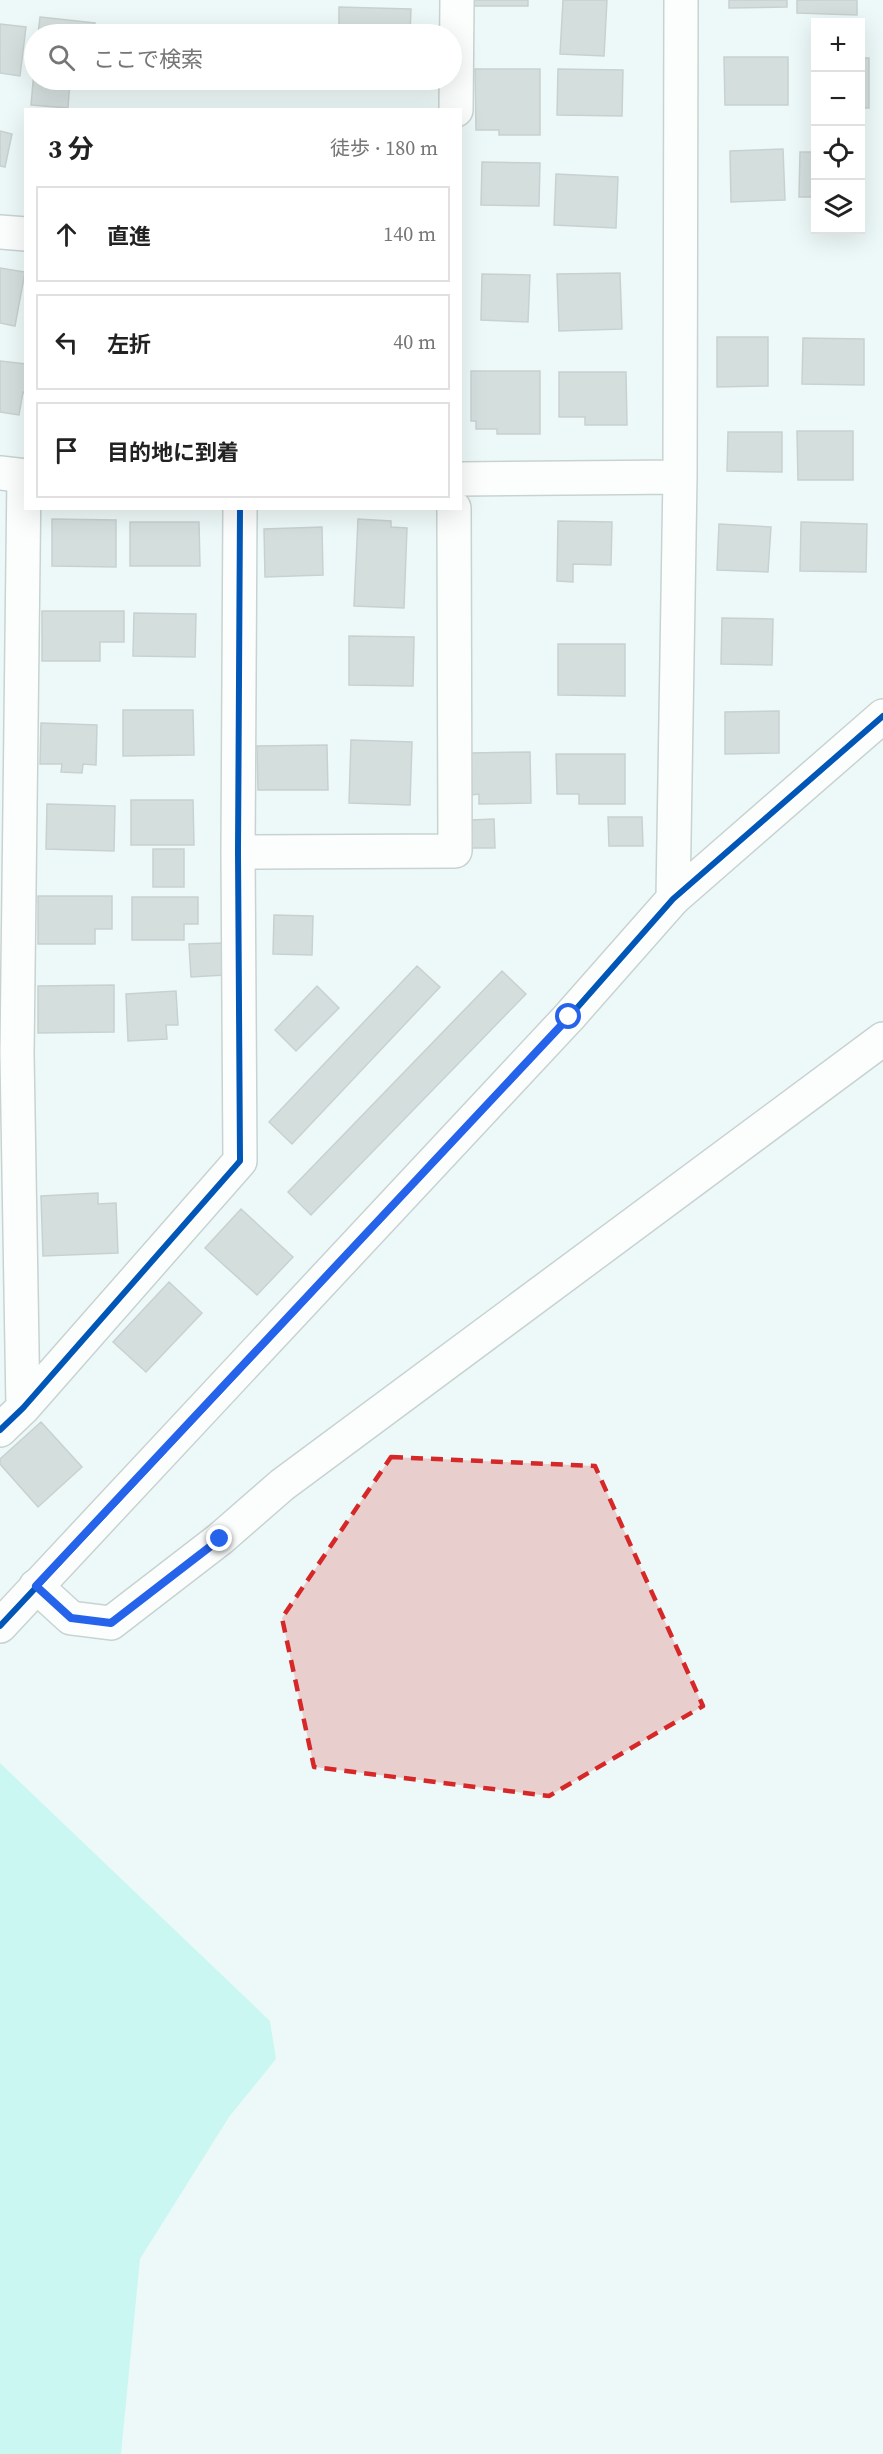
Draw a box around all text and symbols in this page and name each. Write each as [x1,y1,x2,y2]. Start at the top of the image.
map controls [811,18,865,234]
button: + [811,18,865,72]
search box [24,24,462,90]
icon: search [45,41,78,74]
text: ここで検索 [93,44,203,74]
button: − [811,72,865,126]
button: locate [811,126,865,180]
text: 3 分 [48,131,94,167]
text: 徒歩 · 180 m [330,134,438,162]
button: layers [811,180,865,234]
icon: ahead [50,218,83,251]
text: 140 m [383,220,436,248]
text: 直進 [107,221,151,251]
icon: left [50,326,83,359]
text: 40 m [393,328,436,356]
text: 左折 [107,329,151,359]
icon: arrive [50,434,83,467]
text: 目的地に到着 [107,437,239,467]
route start [555,1003,581,1029]
route end [206,1525,232,1551]

